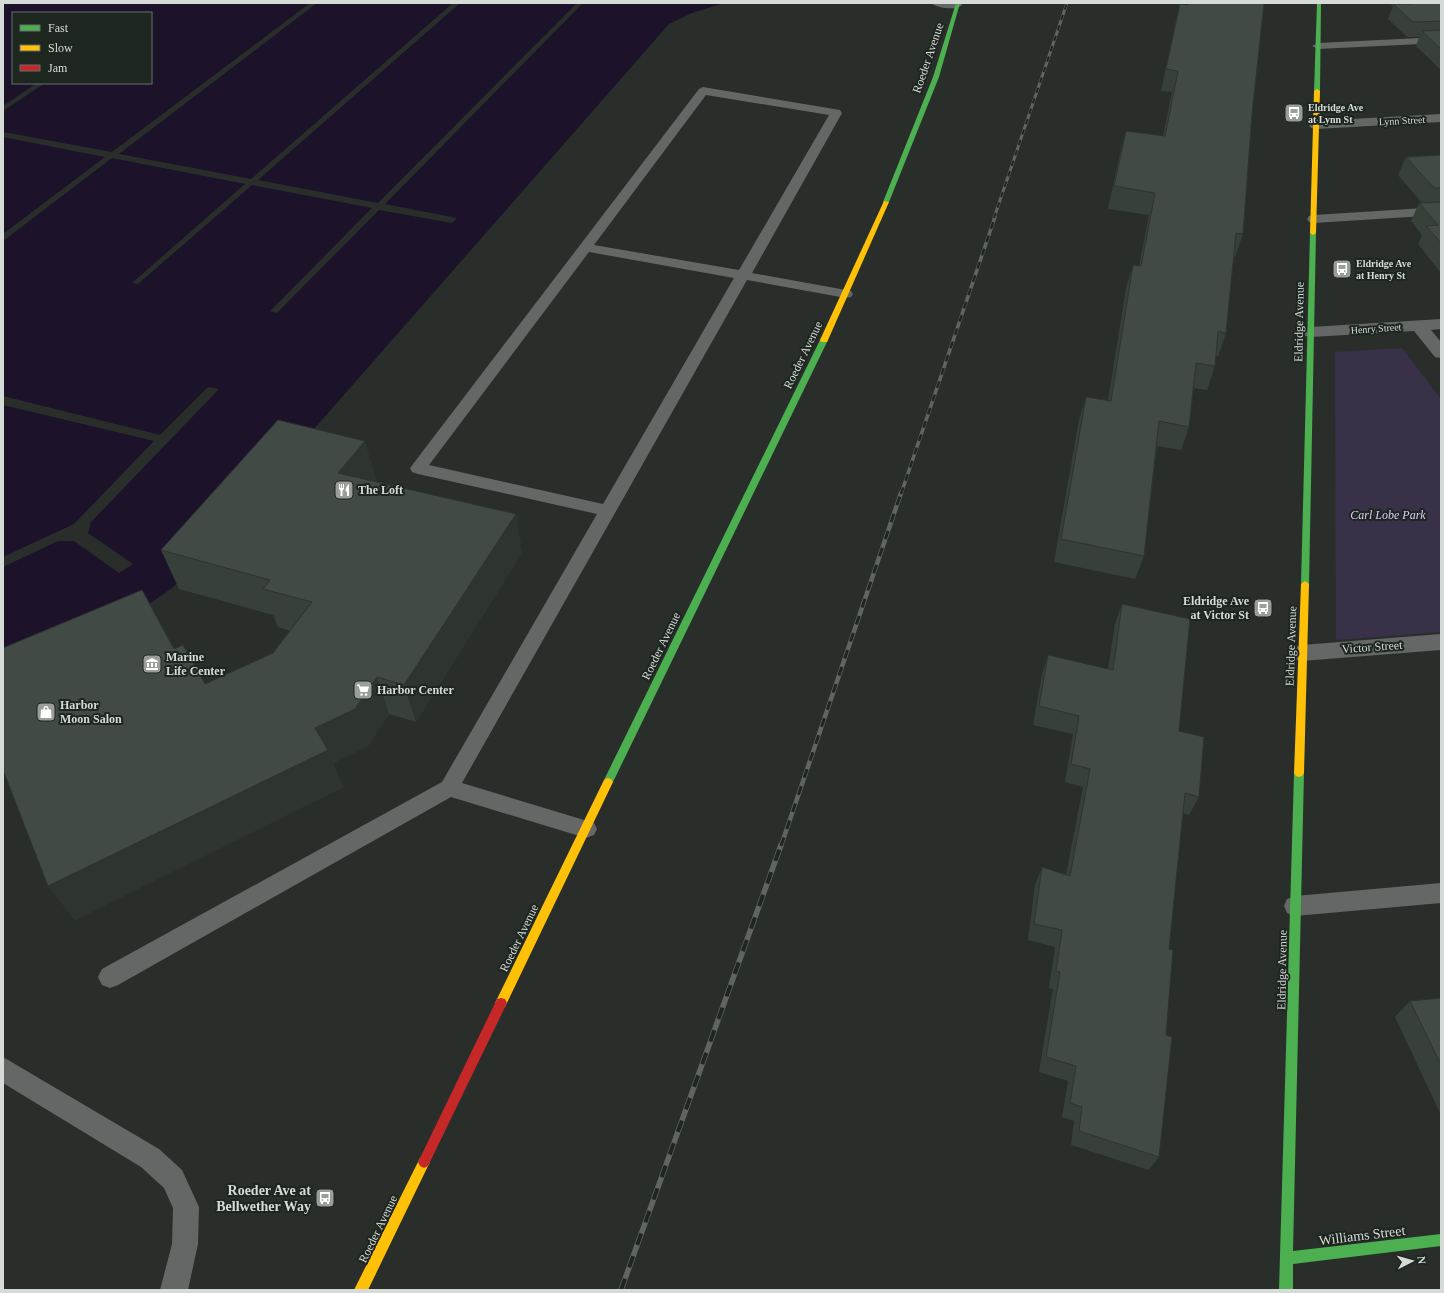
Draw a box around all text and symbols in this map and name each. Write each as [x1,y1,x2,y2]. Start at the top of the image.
legend [12,12,152,84]
text: Fast [48,21,69,35]
street label: Roeder Avenue [909,21,947,95]
text: Slow [48,41,73,55]
text: Jam [48,61,68,75]
bus stop icon: Eldridge Ave at Lynn St [1283,102,1305,124]
place label: Eldridge Ave at Lynn St [1308,102,1364,125]
street label: Lynn Street [1379,114,1426,127]
bus stop icon: Eldridge Ave at Henry St [1331,258,1353,280]
place label: Eldridge Ave at Henry St [1356,258,1412,281]
street label: Eldridge Avenue [1291,282,1307,362]
street label: Roeder Avenue [781,319,825,391]
street label: Henry Street [1350,321,1402,336]
restaurant icon: The Loft [333,479,355,501]
place label: The Loft [358,483,403,497]
park label: Carl Lobe Park [1350,508,1426,522]
place label: Eldridge Ave at Victor St [1183,594,1250,622]
bus stop icon: Eldridge Ave at Victor St [1252,597,1274,619]
street label: Eldridge Avenue [1283,606,1299,686]
street label: Roeder Avenue [639,610,683,682]
street label: Victor Street [1341,638,1404,656]
place label: Marine Life Center [166,650,226,678]
museum icon: Marine Life Center [141,653,163,675]
supermarket icon: Harbor Center [352,679,374,701]
place label: Harbor Center [377,683,454,697]
place label: Harbor Moon Salon [60,698,122,726]
shop icon: Harbor Moon Salon [35,701,57,723]
street label: Roeder Avenue [497,902,541,974]
street label: Eldridge Avenue [1274,930,1290,1010]
place label: Roeder Ave at Bellwether Way [216,1183,311,1214]
bus stop icon: Roeder Ave at Bellwether Way [314,1187,336,1209]
street label: Roeder Avenue [356,1193,400,1265]
street label: Williams Street [1318,1223,1406,1248]
north arrow [1392,1241,1432,1281]
text: N [1416,1255,1428,1265]

